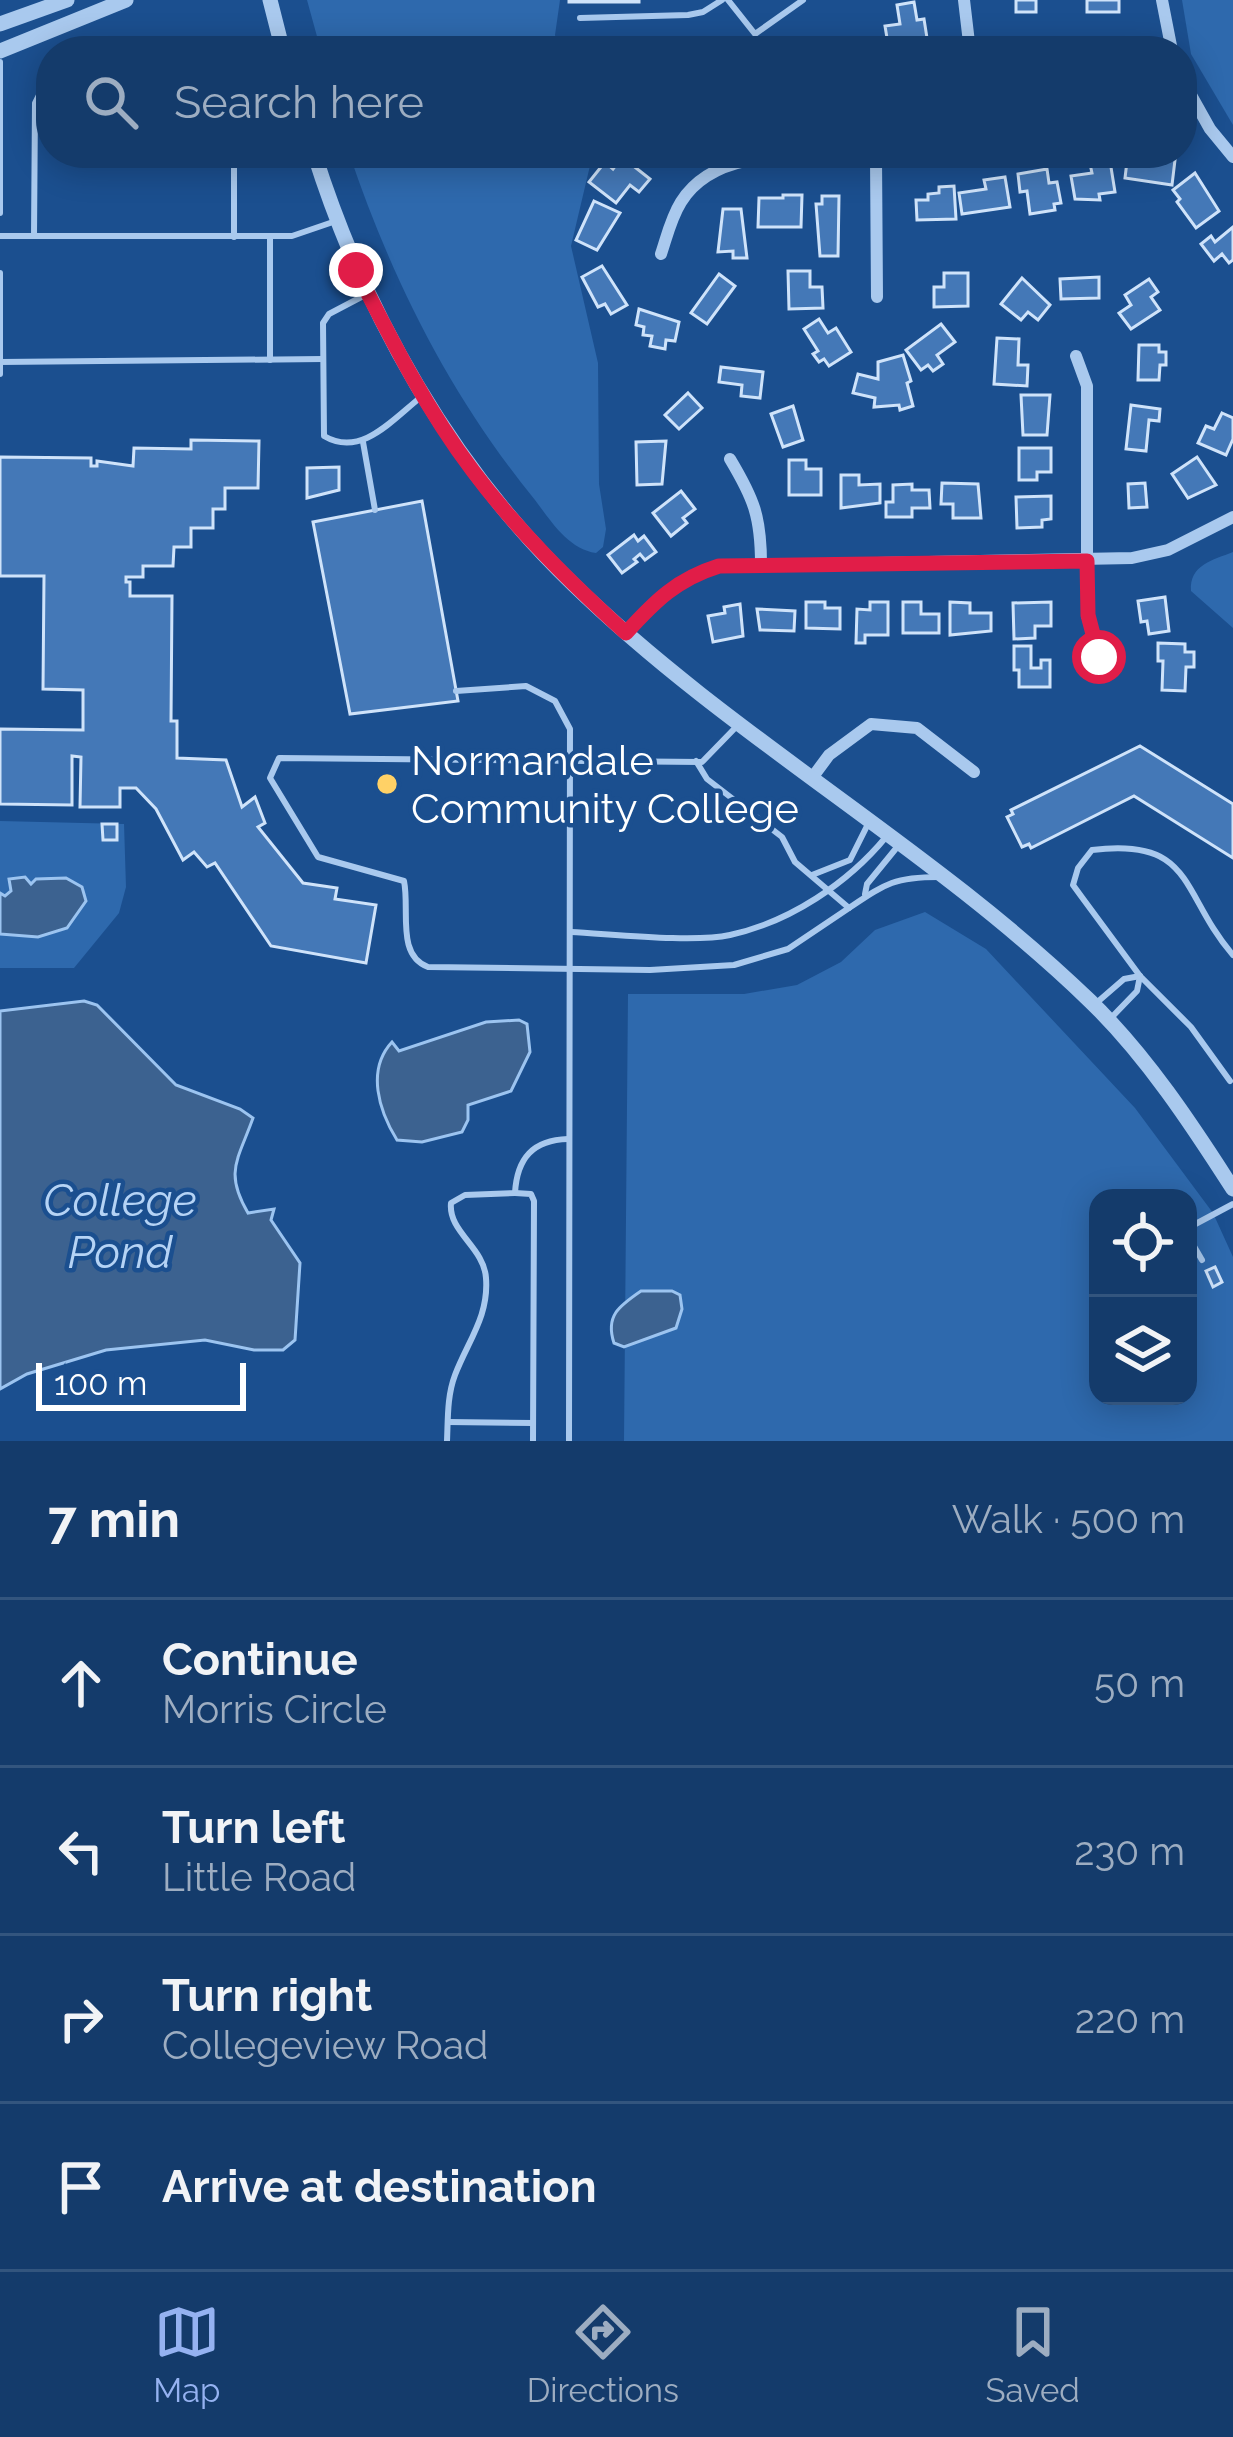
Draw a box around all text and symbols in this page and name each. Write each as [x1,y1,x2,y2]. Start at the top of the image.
search box [36,36,1197,168]
icon: search [78,69,144,135]
text: Search here [174,76,424,129]
route end [329,243,383,297]
route start [1072,630,1126,684]
place label: Normandale Community College [411,736,799,833]
marker: Normandale Community College [374,771,400,797]
water label: College Pond [43,1174,197,1279]
map controls [1089,1189,1197,1405]
button: locate [1089,1189,1197,1297]
button: layers [1089,1297,1197,1405]
scale bar [36,1357,246,1410]
text: 100 m [54,1364,147,1403]
text: 7 min [48,1489,180,1549]
text: Walk · 500 m [952,1496,1185,1542]
text: Continue [162,1633,358,1686]
icon: ahead [48,1650,114,1716]
text: 50 m [1094,1660,1185,1706]
text: Morris Circle [162,1686,387,1732]
text: Turn left [162,1801,345,1854]
icon: left [48,1818,114,1884]
text: 230 m [1074,1828,1185,1874]
text: Little Road [162,1854,356,1900]
text: Turn right [162,1969,372,2022]
icon: right [48,1986,114,2052]
text: 220 m [1075,1996,1185,2042]
text: Collegeview Road [162,2022,488,2068]
icon: arrive [48,2154,114,2220]
text: Arrive at destination [162,2160,597,2213]
tab: Map [153,2299,220,2410]
tab: Directions [527,2299,679,2410]
tab: Saved [985,2299,1080,2410]

